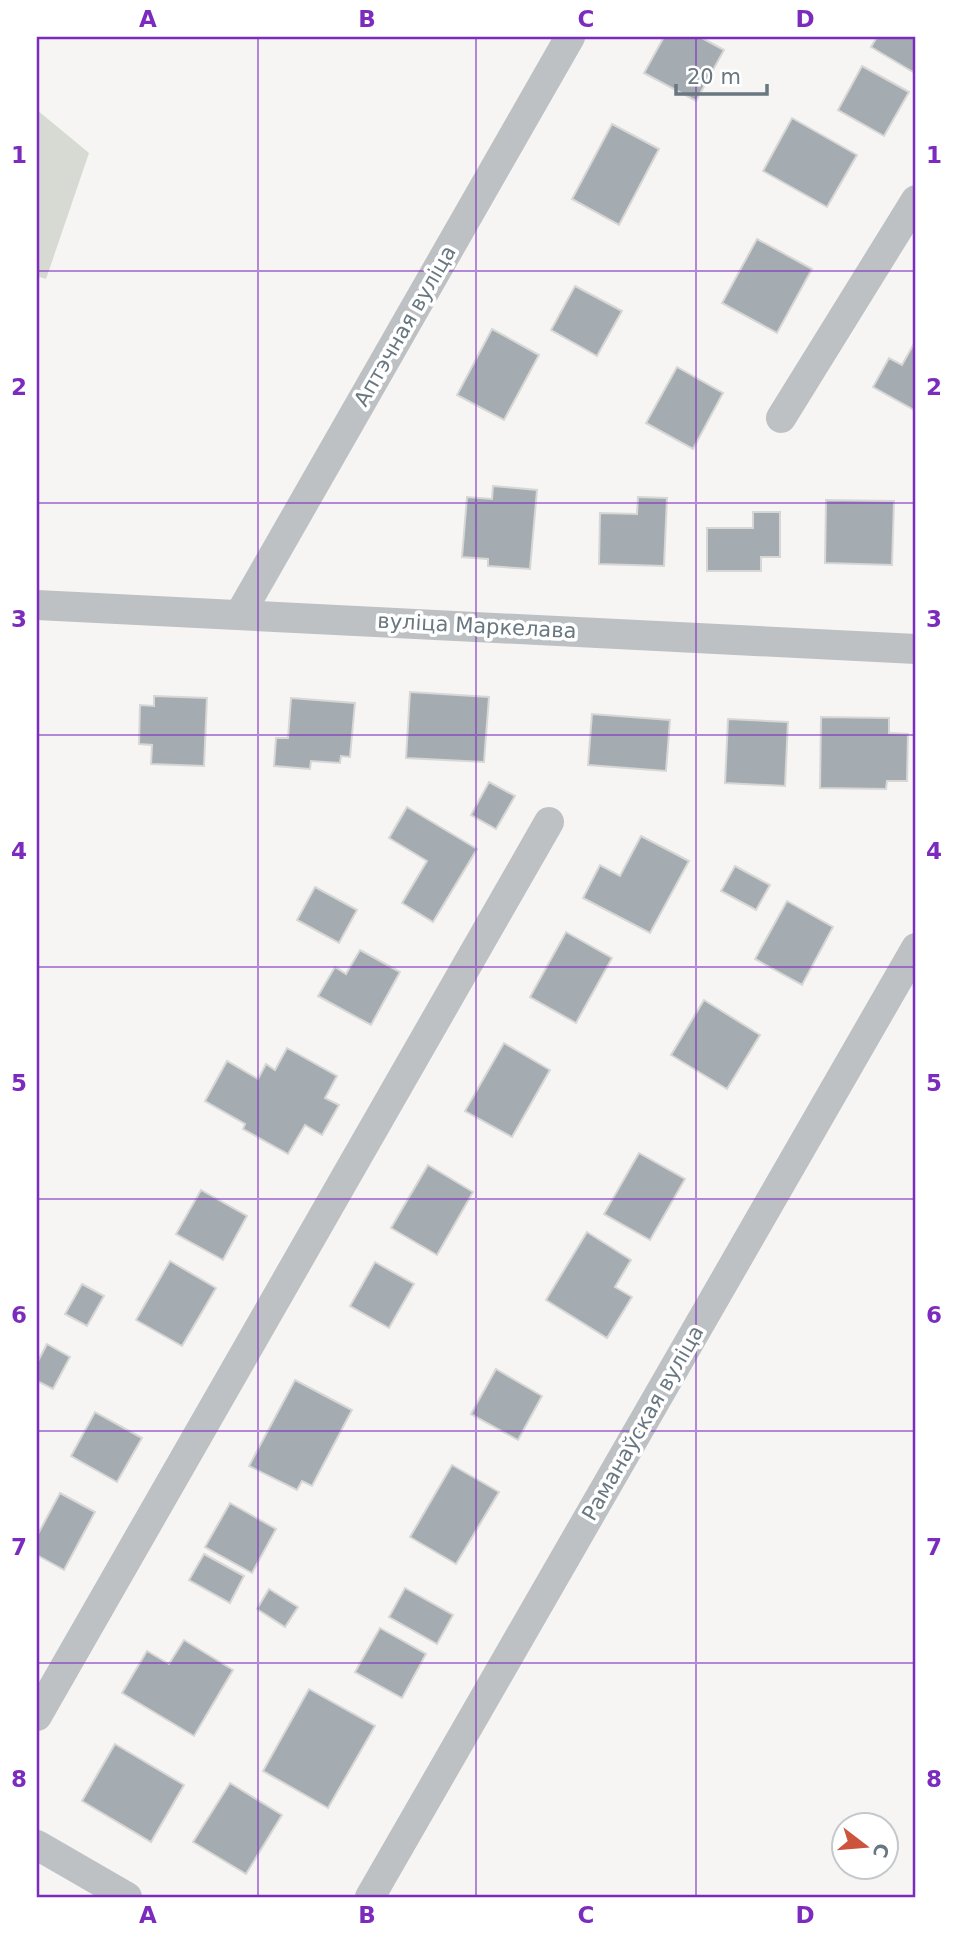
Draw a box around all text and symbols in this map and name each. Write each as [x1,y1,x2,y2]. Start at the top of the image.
text: A [139,6,157,32]
text: B [358,6,376,32]
text: C [578,6,594,32]
text: D [795,6,815,32]
scale bar [676,52,768,96]
text: 20 m [687,65,741,89]
text: 1 [11,142,27,168]
text: 1 [926,142,942,168]
street label: Аптэчная вуліца [349,241,461,411]
text: 2 [11,374,27,400]
text: 2 [926,374,942,400]
text: 3 [11,606,27,632]
text: 3 [926,606,942,632]
street label: вуліца Маркелава [377,609,577,643]
text: 4 [11,838,27,864]
text: 4 [926,838,942,864]
text: 5 [11,1070,27,1096]
text: 5 [926,1070,942,1096]
text: 6 [11,1302,27,1328]
text: 6 [926,1302,942,1328]
street label: Раманаўская вуліца [577,1321,709,1525]
text: 7 [11,1534,27,1560]
text: 7 [926,1534,942,1560]
text: 8 [11,1766,27,1792]
text: 8 [926,1766,942,1792]
north arrow [830,1812,900,1882]
text: С [869,1841,894,1860]
text: A [139,1902,157,1928]
text: B [358,1902,376,1928]
text: C [578,1902,594,1928]
text: D [795,1902,815,1928]

